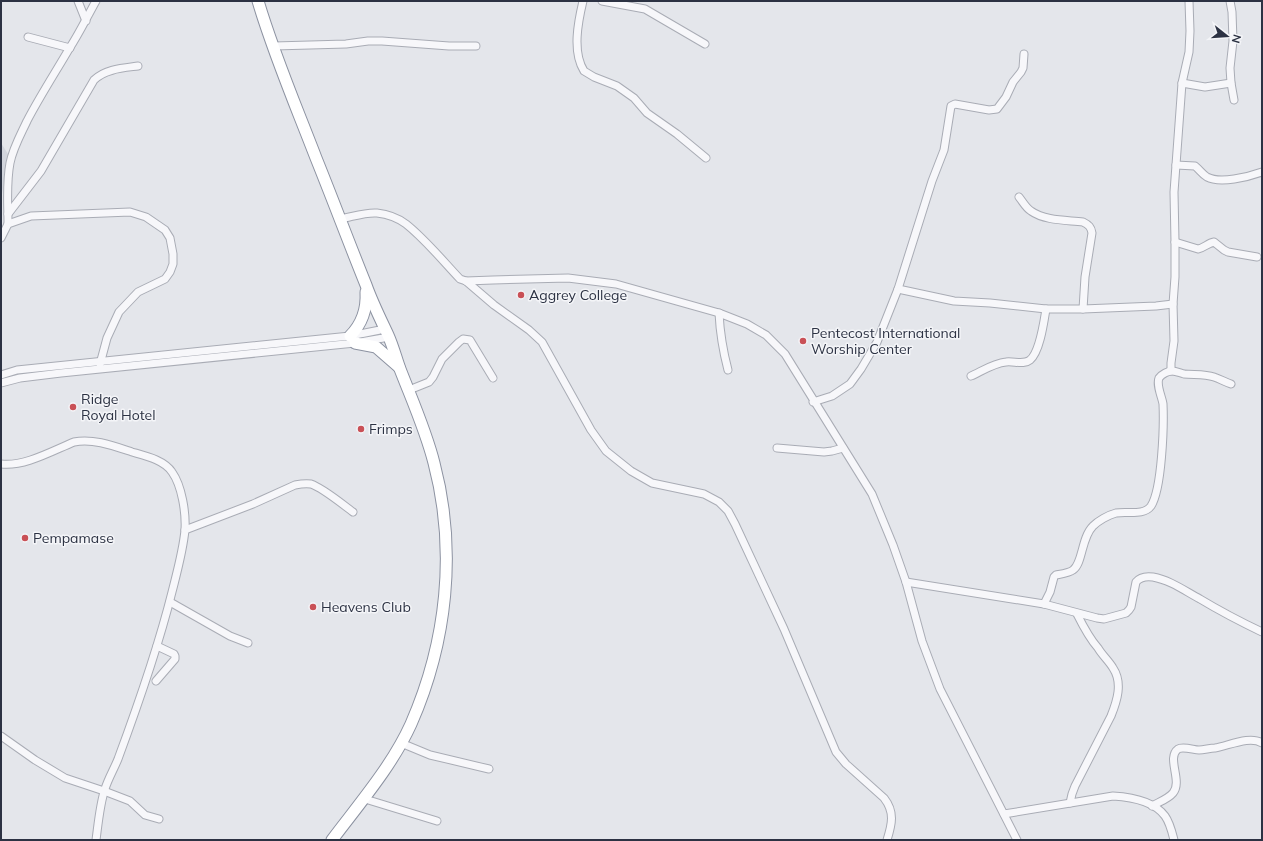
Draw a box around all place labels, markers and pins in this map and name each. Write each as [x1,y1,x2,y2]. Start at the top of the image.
place label: Aggrey College [529,286,627,304]
marker: Aggrey College [516,290,526,300]
place label: Pentecost International Worship Center [811,324,960,358]
marker: Pentecost International Worship Center [798,336,808,346]
place label: Ridge Royal Hotel [81,390,156,424]
marker: Ridge Royal Hotel [68,402,78,412]
place label: Frimps [369,420,413,438]
marker: Frimps [356,424,366,434]
place label: Pempamase [33,529,114,547]
marker: Pempamase [20,533,30,543]
place label: Heavens Club [321,598,411,616]
marker: Heavens Club [308,602,318,612]

